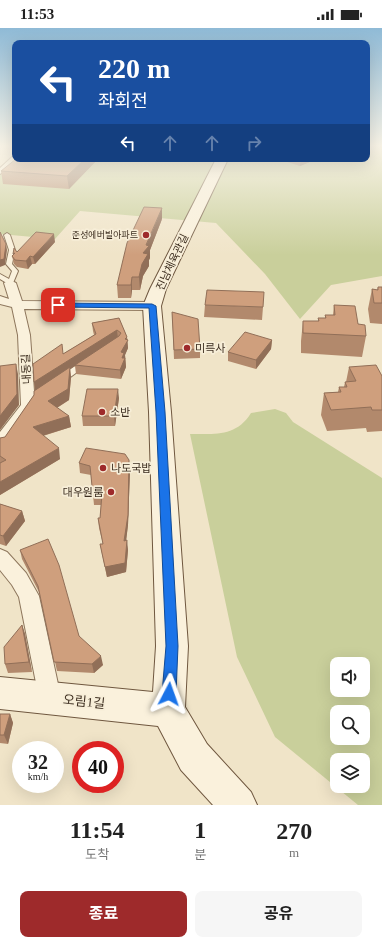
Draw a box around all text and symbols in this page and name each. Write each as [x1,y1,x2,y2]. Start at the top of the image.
text: 11:53 [20,6,54,22]
text: 220 m [98,53,170,84]
icon: left [32,56,84,108]
text: 좌회전 [98,91,148,111]
icon: left [117,132,139,154]
icon: ahead [159,132,181,154]
icon: ahead [201,132,223,154]
icon: right [243,132,265,154]
place label: 준성에버빌아파트 [72,230,138,240]
marker: 준성에버빌아파트 [141,230,151,240]
street label: 진남체육관길 [154,232,190,292]
pin [41,288,75,322]
icon: arrive [47,294,69,316]
place label: 미륵사 [195,342,225,354]
marker: 미륵사 [182,343,192,353]
street label: 내동길 [19,354,33,384]
place label: 소반 [110,406,130,418]
marker: 소반 [97,407,107,417]
place label: 나도국밥 [111,462,151,474]
marker: 나도국밥 [98,463,108,473]
place label: 대우원룸 [63,486,103,498]
marker: 대우원룸 [106,487,116,497]
map controls [330,657,370,793]
button: sound [330,657,370,697]
position arrow [148,673,190,715]
street label: 오림1길 [62,692,106,711]
button: search [330,705,370,745]
speed limit sign: 40 [72,741,124,793]
text: 32 [28,751,48,773]
button: layers [330,753,370,793]
text: km/h [28,771,48,782]
text: 11:54 [70,817,125,843]
text: 1 [194,817,206,843]
text: 270 [276,818,312,844]
text: m [289,845,299,860]
text: 도착 [85,847,109,862]
text: 분 [194,847,206,862]
button: 종료 [20,891,187,937]
button: 공유 [195,891,362,937]

